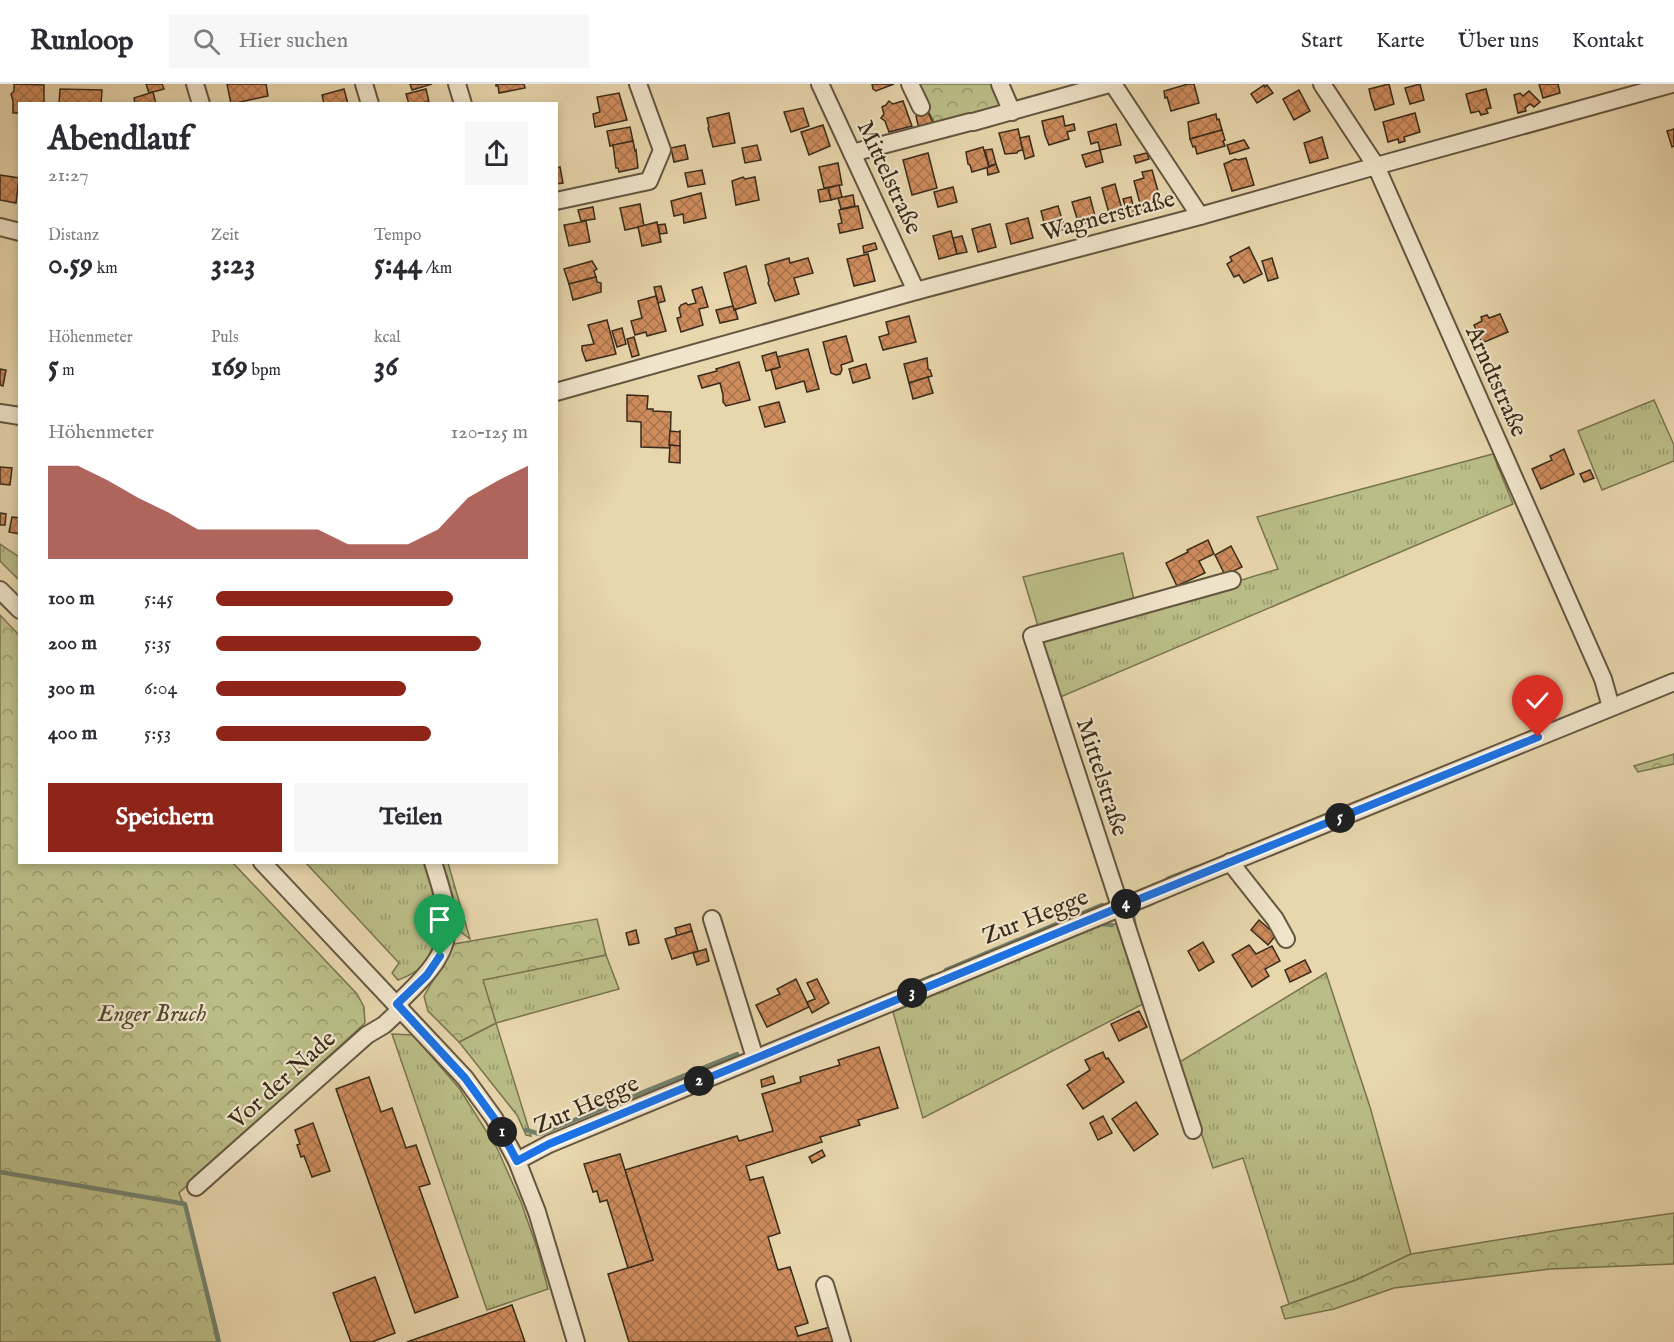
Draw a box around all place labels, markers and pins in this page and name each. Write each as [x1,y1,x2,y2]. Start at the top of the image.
pin [1512,675,1563,737]
pin: 5 [1325,803,1355,833]
pin: 4 [1111,889,1141,919]
pin [414,894,465,956]
pin: 3 [897,978,927,1008]
pin: 2 [684,1066,714,1096]
pin: 1 [487,1117,517,1147]

